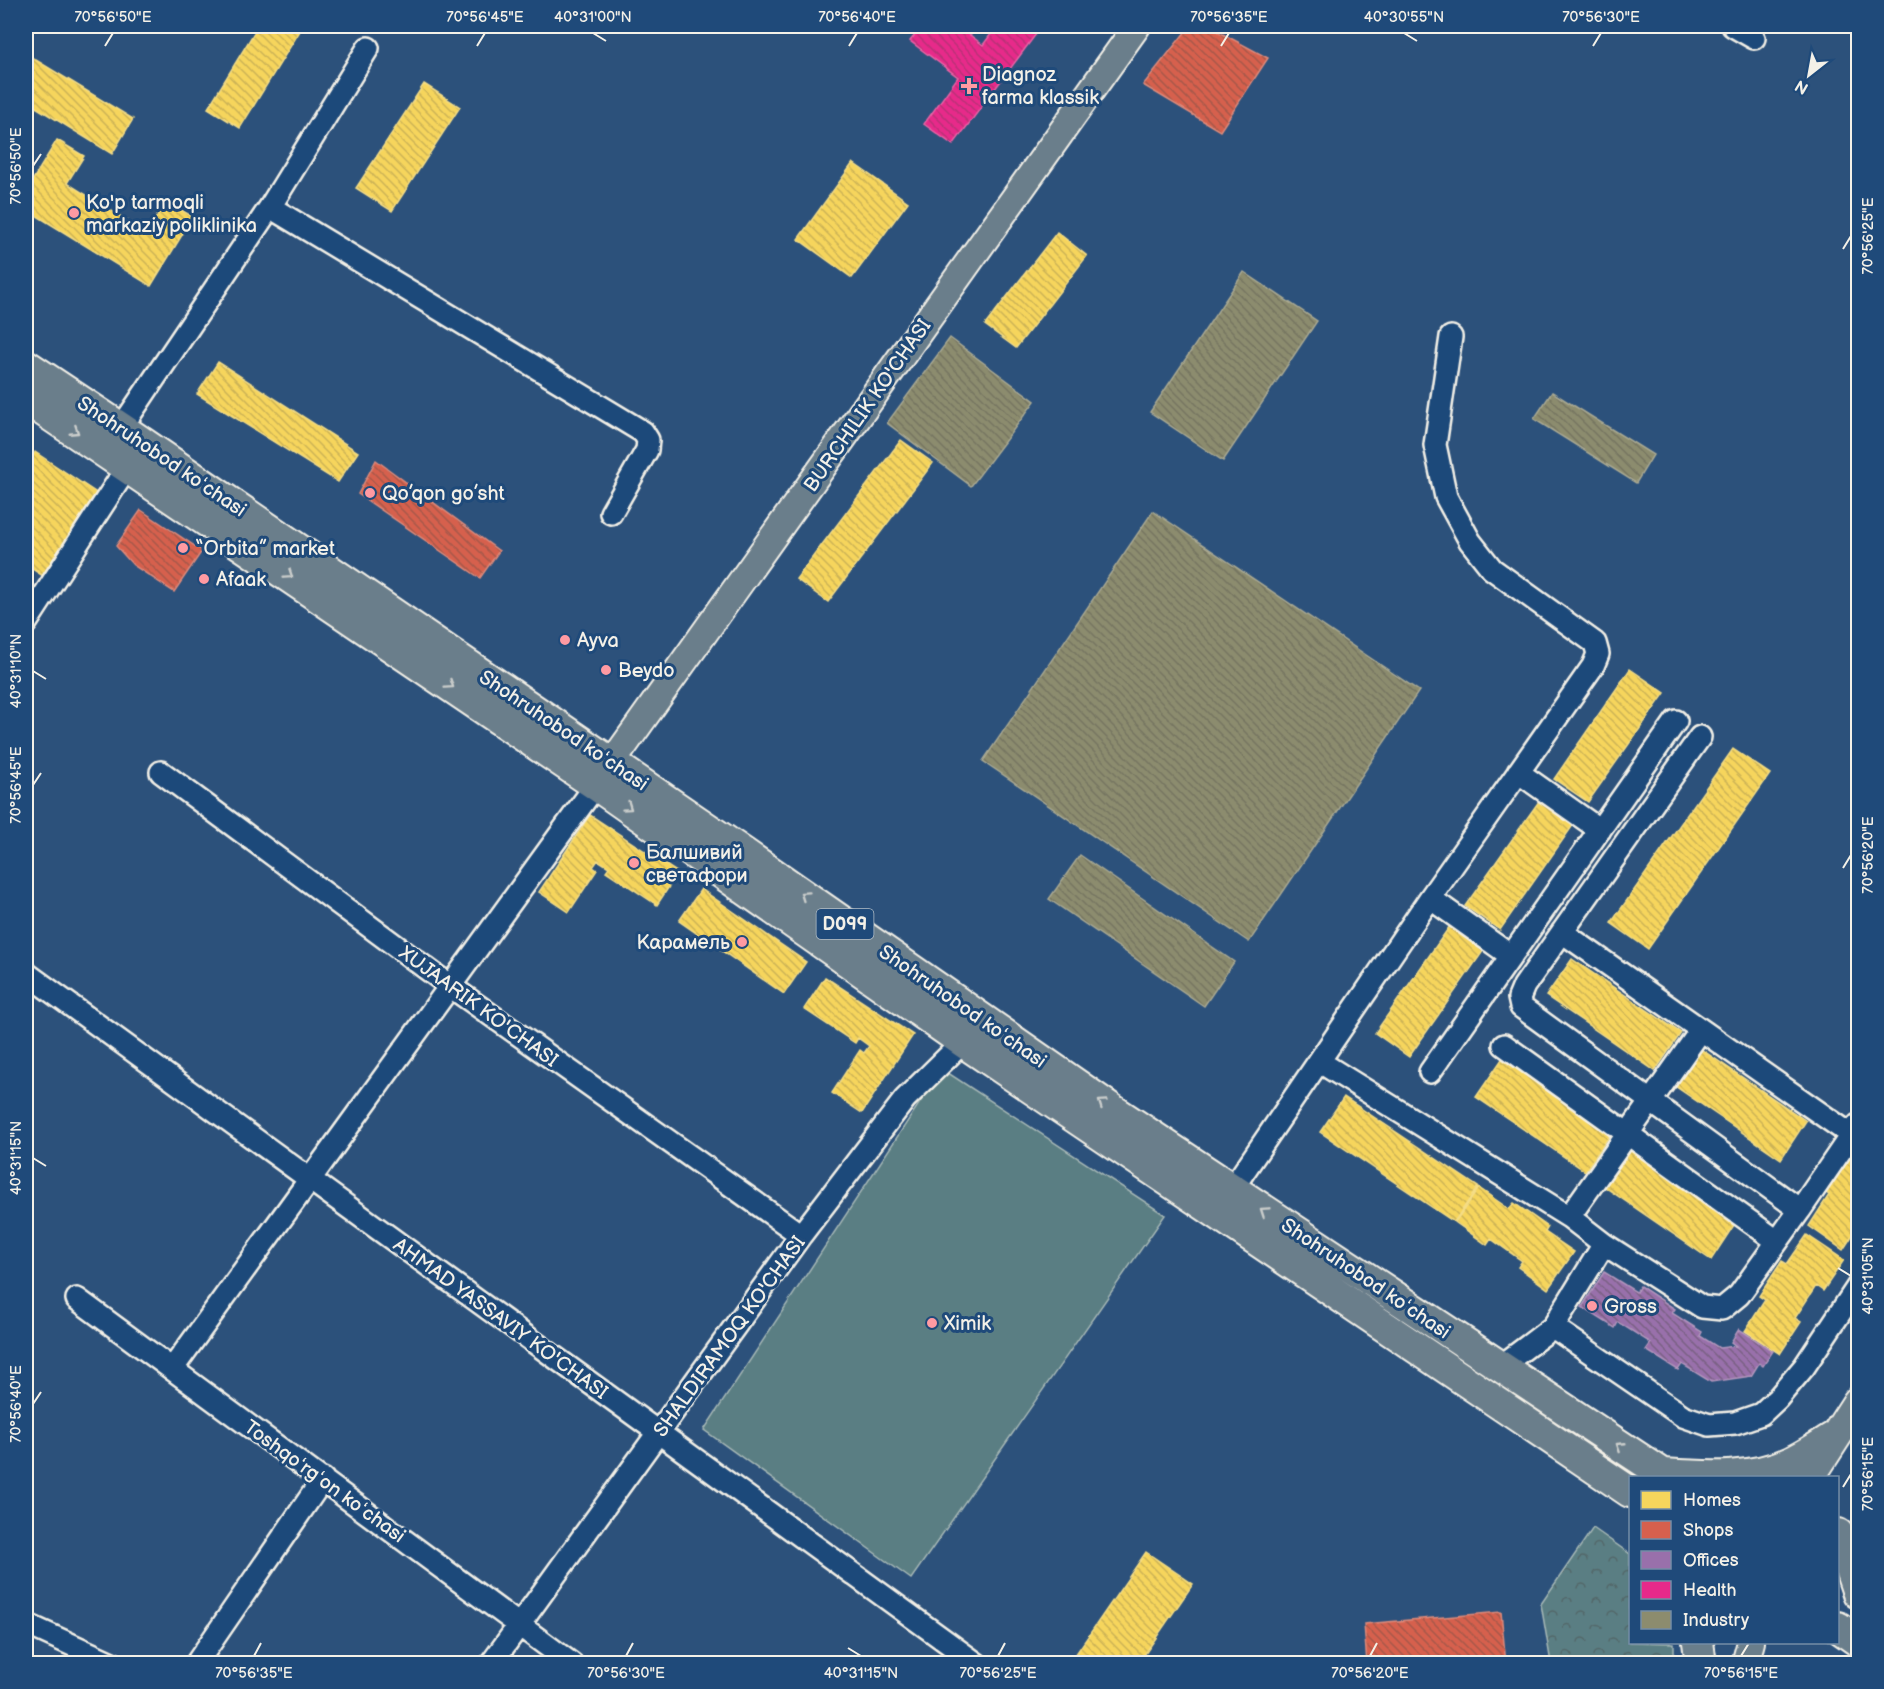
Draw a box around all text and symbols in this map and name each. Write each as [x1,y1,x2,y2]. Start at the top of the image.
text: 70°56'50"E [74,8,152,27]
text: 70°56'45"E [446,8,524,27]
text: 40°31'00"N [554,8,632,27]
text: 70°56'40"E [818,8,896,27]
text: 70°56'35"E [1190,8,1268,27]
text: 40°30'55"N [1364,8,1444,27]
text: 70°56'30"E [1562,8,1640,27]
north arrow [1779,45,1839,105]
place label: Diagnoz farma klassik [982,63,1099,110]
text: N [1792,75,1812,98]
marker: Diagnoz farma klassik [960,77,978,95]
text: 70°56'50"E [7,127,26,205]
place label: Ko'p tarmoqli markaziy poliklinika [86,191,257,238]
text: 70°56'25"E [1859,197,1878,275]
marker: Ko'p tarmoqli markaziy poliklinika [67,206,81,220]
street label: BURCHILIK KO'CHASI [799,315,937,497]
street label: Shohruhobod koʻchasi [72,391,251,522]
one-way arrow [68,424,79,435]
place label: Qo’qon go’sht [382,482,505,506]
marker: Qo’qon go’sht [363,486,377,500]
place label: “Orbita” market [195,537,335,561]
marker: “Orbita” market [176,541,190,555]
place label: Afaak [216,568,266,592]
one-way arrow [282,568,293,579]
marker: Afaak [197,572,211,586]
place label: Ayva [577,629,619,653]
marker: Ayva [558,633,572,647]
text: 40°31'10"N [7,634,26,708]
place label: Beydo [618,659,675,683]
marker: Beydo [599,663,613,677]
street label: Shohruhobod koʻchasi [474,665,653,796]
one-way arrow [443,678,454,689]
text: 70°56'45"E [7,746,26,824]
one-way arrow [621,800,632,811]
text: 70°56'20"E [1859,816,1878,894]
place label: Балшивий светафори [646,841,748,888]
marker: Балшивий светафори [627,856,641,870]
one-way arrow [800,891,811,902]
road number: D099 [816,909,874,939]
place label: Карамель [637,931,730,955]
marker: Карамель [735,935,749,949]
street label: Shohruhobod koʻchasi [874,940,1051,1074]
street label: XUJAARIK KO'CHASI [394,941,563,1072]
one-way arrow [1098,1099,1109,1110]
text: 40°31'15"N [7,1121,26,1195]
one-way arrow [1260,1207,1271,1218]
street label: Shohruhobod koʻchasi [1276,1213,1455,1344]
street label: SHALDIRAMOQ KO'CHASI [649,1231,811,1442]
street label: AHMAD YASSAVIY KO'CHASI [388,1233,612,1405]
text: 40°31'05"N [1859,1237,1878,1315]
place label: Gross [1604,1295,1657,1319]
marker: Gross [1585,1299,1599,1313]
place label: Ximik [943,1312,991,1336]
marker: Ximik [925,1316,939,1330]
text: 70°56'40"E [7,1365,26,1443]
street label: Toshqoʻrgʻon koʻchasi [239,1415,410,1548]
text: 70°56'15"E [1859,1437,1878,1511]
one-way arrow [1616,1441,1626,1453]
legend [1629,1476,1839,1644]
text: Homes [1683,1490,1741,1511]
text: Shops [1683,1520,1734,1541]
text: Offices [1683,1550,1739,1571]
text: Health [1683,1580,1737,1601]
text: Industry [1683,1610,1750,1631]
text: 70°56'35"E [215,1664,293,1683]
text: 70°56'30"E [587,1664,665,1683]
text: 40°31'15"N [824,1664,898,1683]
text: 70°56'25"E [959,1664,1037,1683]
text: 70°56'20"E [1331,1664,1409,1683]
text: 70°56'15"E [1704,1664,1778,1683]

